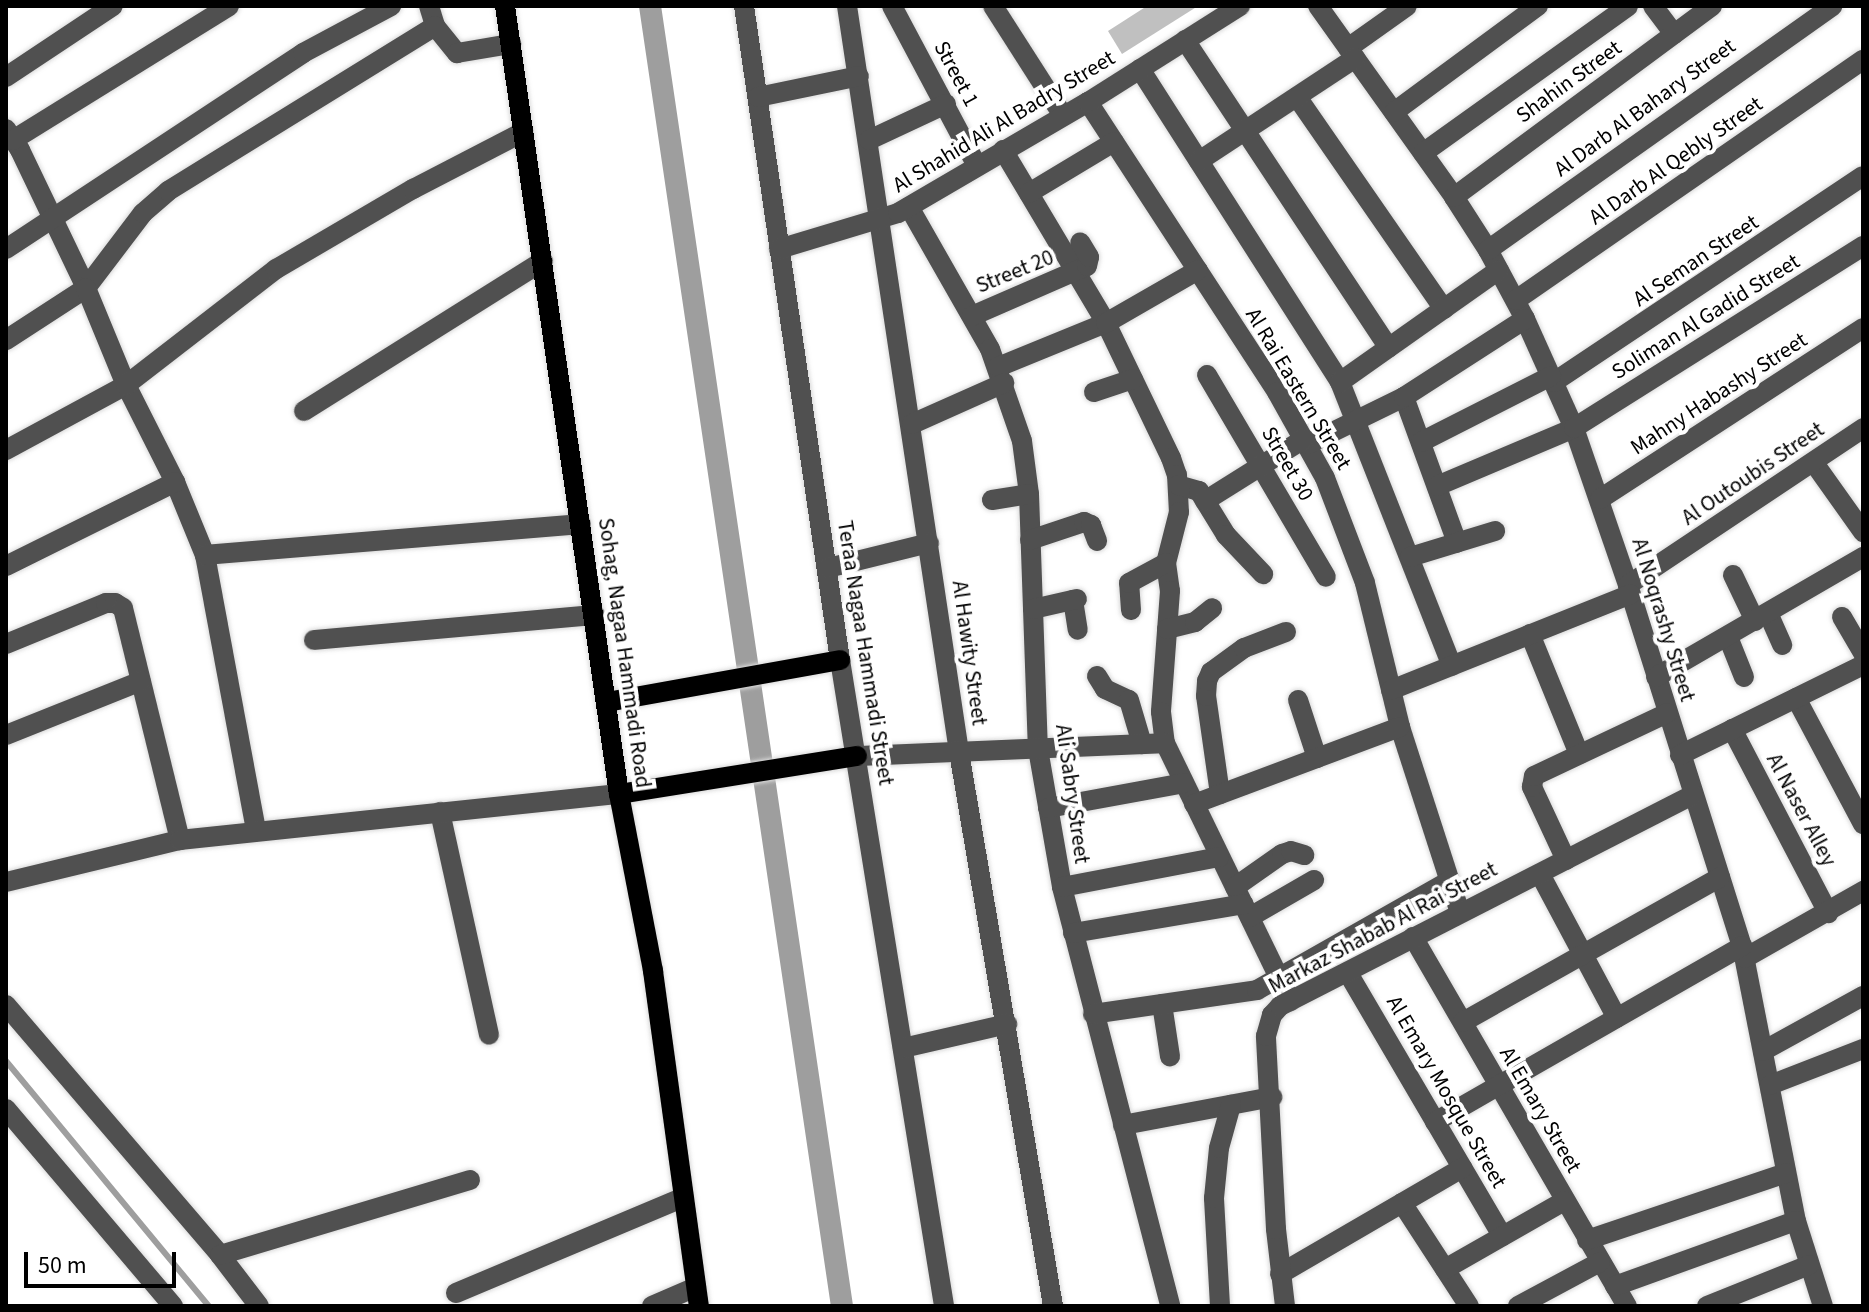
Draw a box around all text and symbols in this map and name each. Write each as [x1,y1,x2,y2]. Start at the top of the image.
street label: Al Darb Al Bahary Street [1549,33,1741,183]
street label: Shahin Street [1511,35,1627,129]
street label: Street 1 [928,37,984,111]
street label: Al Shahid Ali Al Badry Street [888,45,1120,199]
street label: Al Darb Al Qebly Street [1584,91,1768,231]
street label: Al Seman Street [1628,209,1764,313]
street label: Street 20 [972,245,1058,299]
street label: Soliman Al Gadid Street [1607,248,1805,386]
street label: Al Rai Eastern Street [1239,303,1357,475]
street label: Mahny Habashy Street [1626,327,1812,461]
street label: Al Outoubis Street [1677,417,1829,531]
street label: Street 30 [1255,422,1319,506]
street label: Sohag, Nagaa Hammadi Road [592,516,656,790]
street label: Teraa Nagaa Hammadi Street [831,519,899,787]
street label: Al Noqrashy Street [1626,535,1700,705]
street label: Al Hawity Street [946,579,992,727]
street label: Ali Sabry Street [1049,723,1095,865]
street label: Al Naser Alley [1760,749,1842,871]
street label: Markaz Shabab Al Rai Street [1264,856,1502,1000]
street label: Al Emary Mosque Street [1380,991,1512,1193]
street label: Al Emary Street [1493,1042,1587,1178]
scale bar [28,1236,180,1286]
text: 50 m [38,1248,87,1283]

